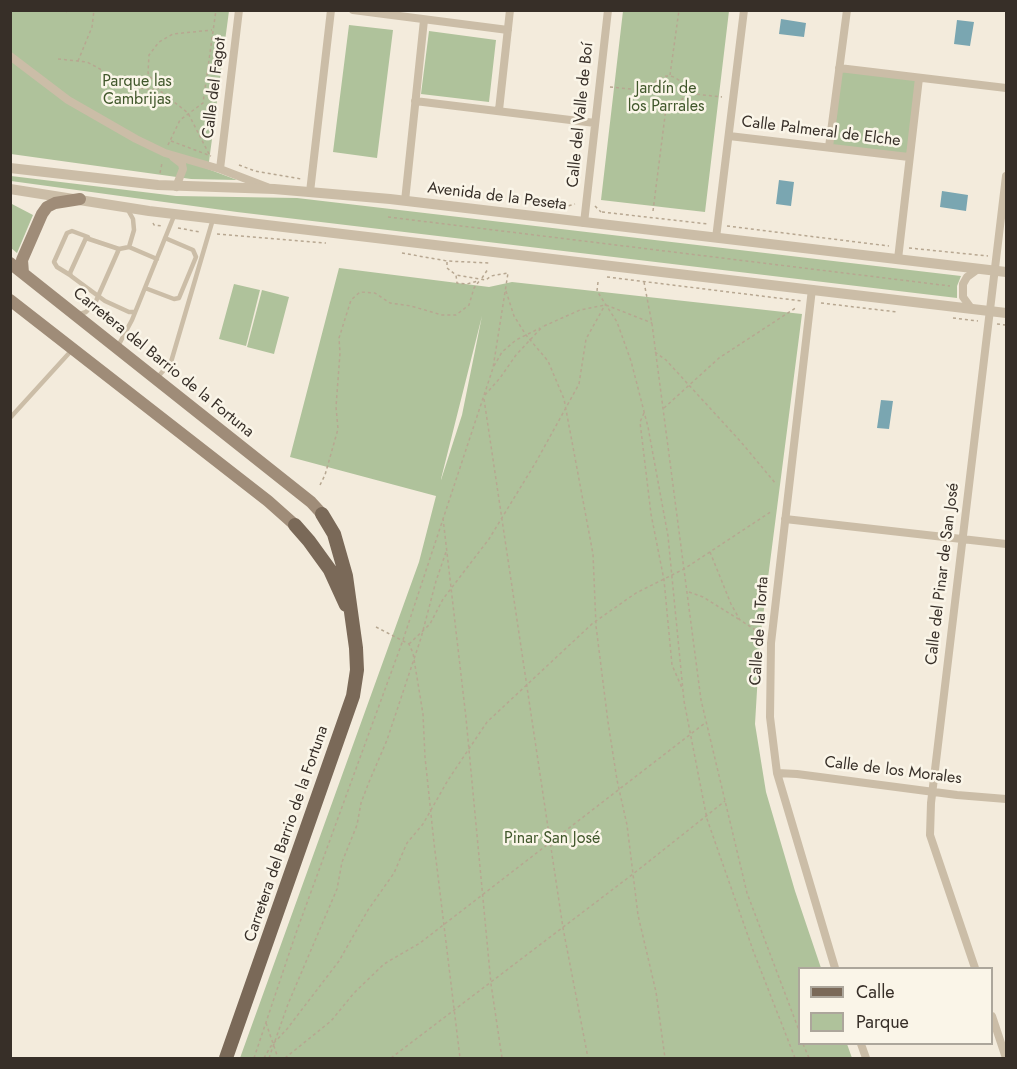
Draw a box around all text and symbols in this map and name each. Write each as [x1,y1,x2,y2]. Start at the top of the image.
street label: Calle del Fagot [199,36,231,140]
street label: Calle del Valle de Boí [564,41,598,189]
park label: Parque las Cambrijas [102,72,172,110]
park label: Jardín de los Parrales [628,79,704,117]
street label: Calle Palmeral de Elche [740,113,902,151]
street label: Avenida de la Peseta [426,179,568,215]
street label: Carretera del Barrio de la Fortuna [69,284,257,442]
street label: Calle del Pinar de San José [922,482,964,666]
street label: Calle de la Torta [747,576,773,686]
street label: Carretera del Barrio de la Fortuna [241,723,333,945]
street label: Calle de los Morales [823,753,963,789]
park label: Pinar San José [504,829,600,849]
legend [798,967,993,1045]
text: Calle [856,979,895,1005]
text: Parque [856,1009,909,1035]

